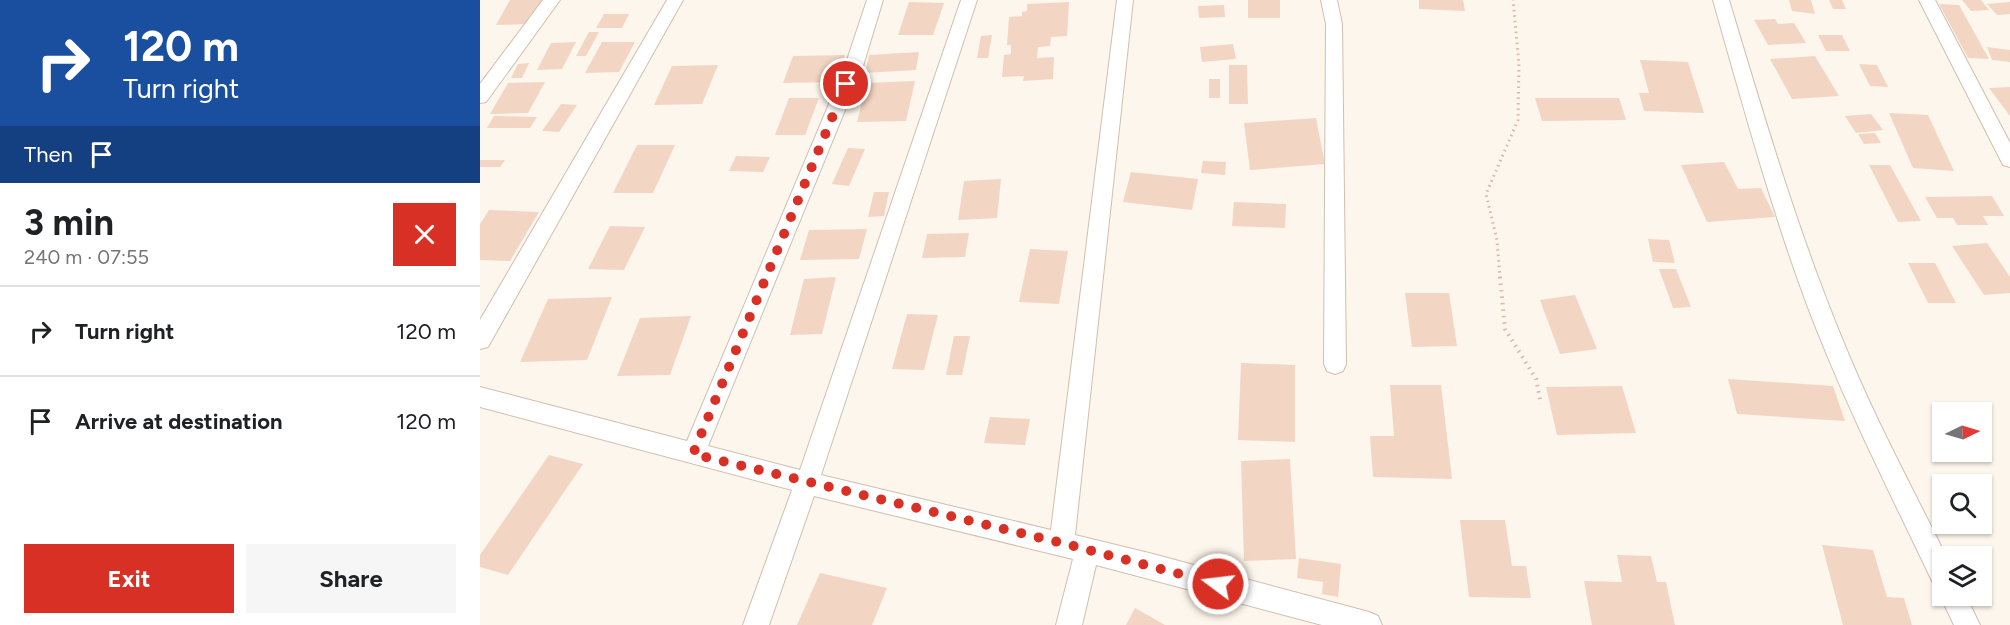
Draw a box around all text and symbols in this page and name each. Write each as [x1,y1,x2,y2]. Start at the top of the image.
text: 120 m [123,21,239,72]
icon: right [24,24,102,102]
pin [820,58,871,109]
icon: arrive [829,67,862,100]
text: Turn right [123,72,239,105]
icon: arrive [85,138,118,171]
text: Then [24,141,73,168]
text: 3 min [24,201,114,244]
button: close [393,203,456,266]
text: 240 m · 07:55 [24,245,149,269]
icon: right [24,315,57,348]
text: Turn right [75,318,174,345]
text: 120 m [396,318,456,345]
north arrow [1932,402,1992,462]
map controls [1932,402,1992,606]
icon: arrive [24,405,57,438]
text: Arrive at destination [75,408,283,435]
text: 120 m [396,408,456,435]
button: search [1932,474,1992,534]
button: Exit [24,544,234,613]
button: Share [246,544,456,613]
button: layers [1932,546,1992,606]
position arrow [1186,552,1250,616]

